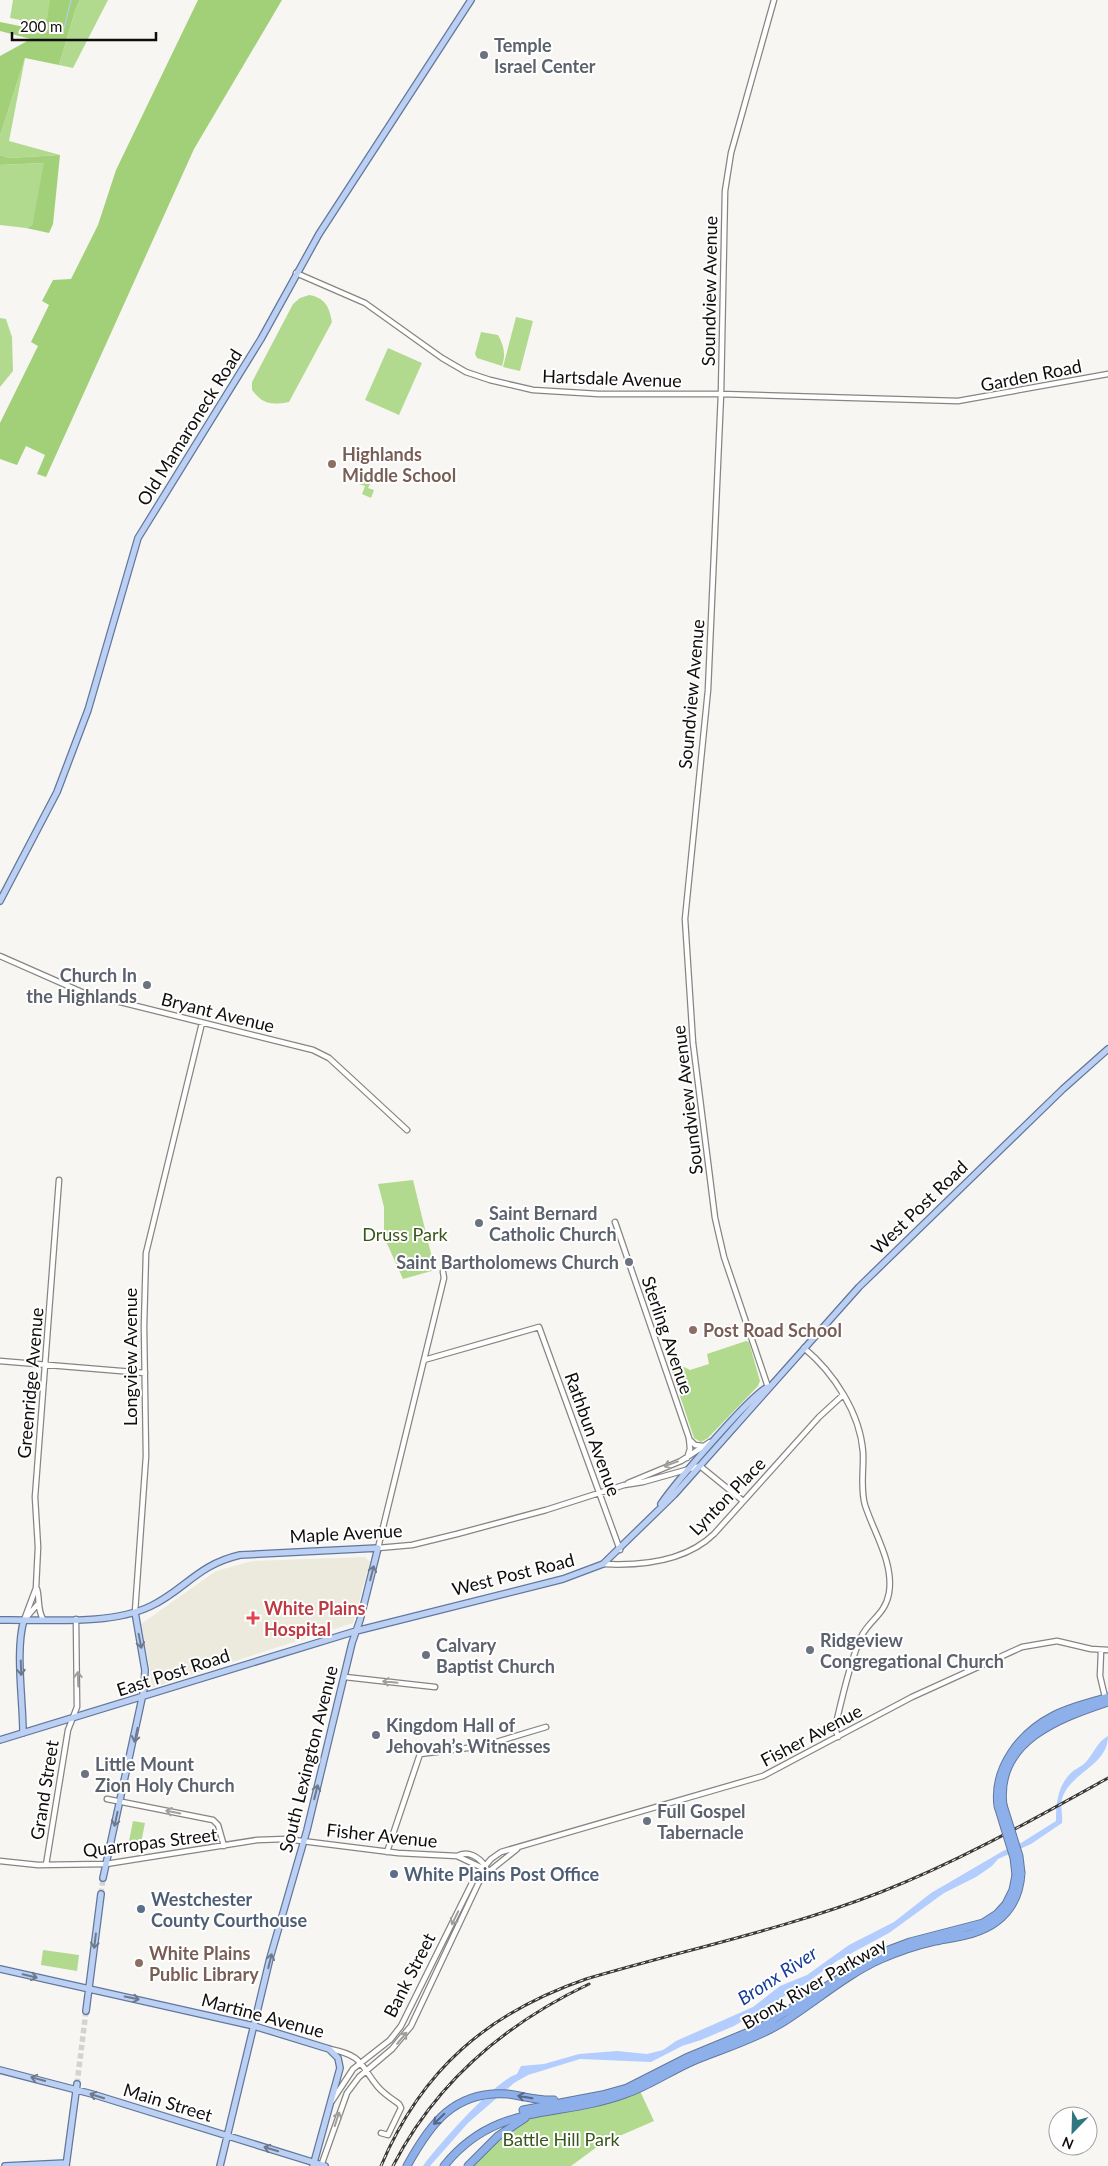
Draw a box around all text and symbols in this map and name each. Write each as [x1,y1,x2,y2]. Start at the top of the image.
scale bar [12,10,156,42]
text: 200 m [20,17,62,35]
place label: Temple Israel Center [494,34,596,77]
marker: Temple Israel Center [478,49,490,61]
street label: Soundview Avenue [697,216,721,366]
street label: Old Mamaroneck Road [132,345,246,509]
street label: Garden Road [979,354,1083,396]
street label: Hartsdale Avenue [542,365,682,391]
place label: Highlands Middle School [342,443,456,486]
marker: Highlands Middle School [326,458,338,470]
street label: Soundview Avenue [673,618,709,770]
place label: Church In the Highlands [26,964,137,1007]
marker: Church In the Highlands [141,979,153,991]
street label: Bryant Avenue [159,987,277,1037]
street label: Soundview Avenue [667,1024,707,1176]
street label: West Post Road [866,1156,972,1258]
place label: Saint Bernard Catholic Church [489,1202,617,1245]
marker: Saint Bernard Catholic Church [473,1217,485,1229]
park label: Druss Park [362,1223,449,1245]
place label: Saint Bartholomews Church [396,1251,619,1273]
marker: Saint Bartholomews Church [623,1256,635,1268]
street label: Sterling Avenue [638,1273,698,1397]
street label: Longview Avenue [119,1288,141,1426]
street label: Greenridge Avenue [12,1307,48,1459]
place label: Post Road School [703,1319,842,1341]
marker: Post Road School [687,1324,699,1336]
street label: Rathbun Avenue [560,1369,626,1499]
street label: Lynton Place [684,1452,770,1540]
one-way arrow [664,1460,680,1469]
street label: Maple Avenue [289,1519,403,1547]
street label: West Post Road [450,1548,576,1600]
one-way arrow [368,1565,377,1581]
place label: White Plains Hospital [264,1597,366,1640]
marker: White Plains Hospital [246,1611,260,1625]
place label: Ridgeview Congregational Church [820,1629,1004,1672]
one-way arrow [136,1632,145,1648]
place label: Calvary Baptist Church [436,1634,555,1677]
street label: East Post Road [114,1643,232,1701]
marker: Ridgeview Congregational Church [804,1644,816,1656]
marker: Calvary Baptist Church [420,1649,432,1661]
one-way arrow [17,1660,26,1676]
street label: South Lexington Avenue [274,1663,342,1855]
one-way arrow [73,1671,83,1688]
one-way arrow [382,1677,398,1687]
street label: Fisher Avenue [757,1699,865,1771]
place label: Kingdom Hall of Jehovah’s Witnesses [386,1714,551,1757]
one-way arrow [130,1727,140,1743]
marker: Kingdom Hall of Jehovah’s Witnesses [370,1729,382,1741]
street label: Grand Street [25,1738,63,1841]
place label: Little Mount Zion Holy Church [95,1753,235,1796]
marker: Little Mount Zion Holy Church [79,1768,91,1780]
one-way arrow [312,1785,321,1801]
place label: Full Gospel Tabernacle [657,1800,746,1843]
one-way arrow [165,1807,181,1816]
one-way arrow [111,1810,121,1826]
marker: Full Gospel Tabernacle [641,1815,653,1827]
street label: Fisher Avenue [325,1818,439,1852]
street label: Quarropas Street [82,1823,219,1861]
place label: White Plains Post Office [404,1863,599,1885]
marker: White Plains Post Office [388,1868,400,1880]
place label: Westchester County Courthouse [151,1888,308,1931]
marker: Westchester County Courthouse [135,1903,147,1915]
one-way arrow [450,1910,459,1925]
street label: Bank Street [378,1929,440,2021]
street label: Bronx River Parkway [738,1932,891,2033]
one-way arrow [90,1933,100,1949]
water label: Bronx River [733,1940,822,2009]
place label: White Plains Public Library [149,1942,259,1985]
one-way arrow [266,1954,275,1970]
marker: White Plains Public Library [133,1957,145,1969]
one-way arrow [22,1972,38,1981]
street label: Martine Avenue [199,1988,327,2042]
one-way arrow [123,1994,139,2003]
one-way arrow [397,2031,408,2044]
one-way arrow [31,2074,47,2083]
street label: Main Street [121,2078,216,2126]
one-way arrow [90,2090,106,2100]
one-way arrow [518,2092,534,2102]
north arrow [1048,2106,1098,2156]
one-way arrow [333,2111,343,2127]
one-way arrow [432,2113,445,2125]
park label: Battle Hill Park [502,2128,620,2150]
text: N [1059,2133,1076,2153]
one-way arrow [263,2143,279,2153]

